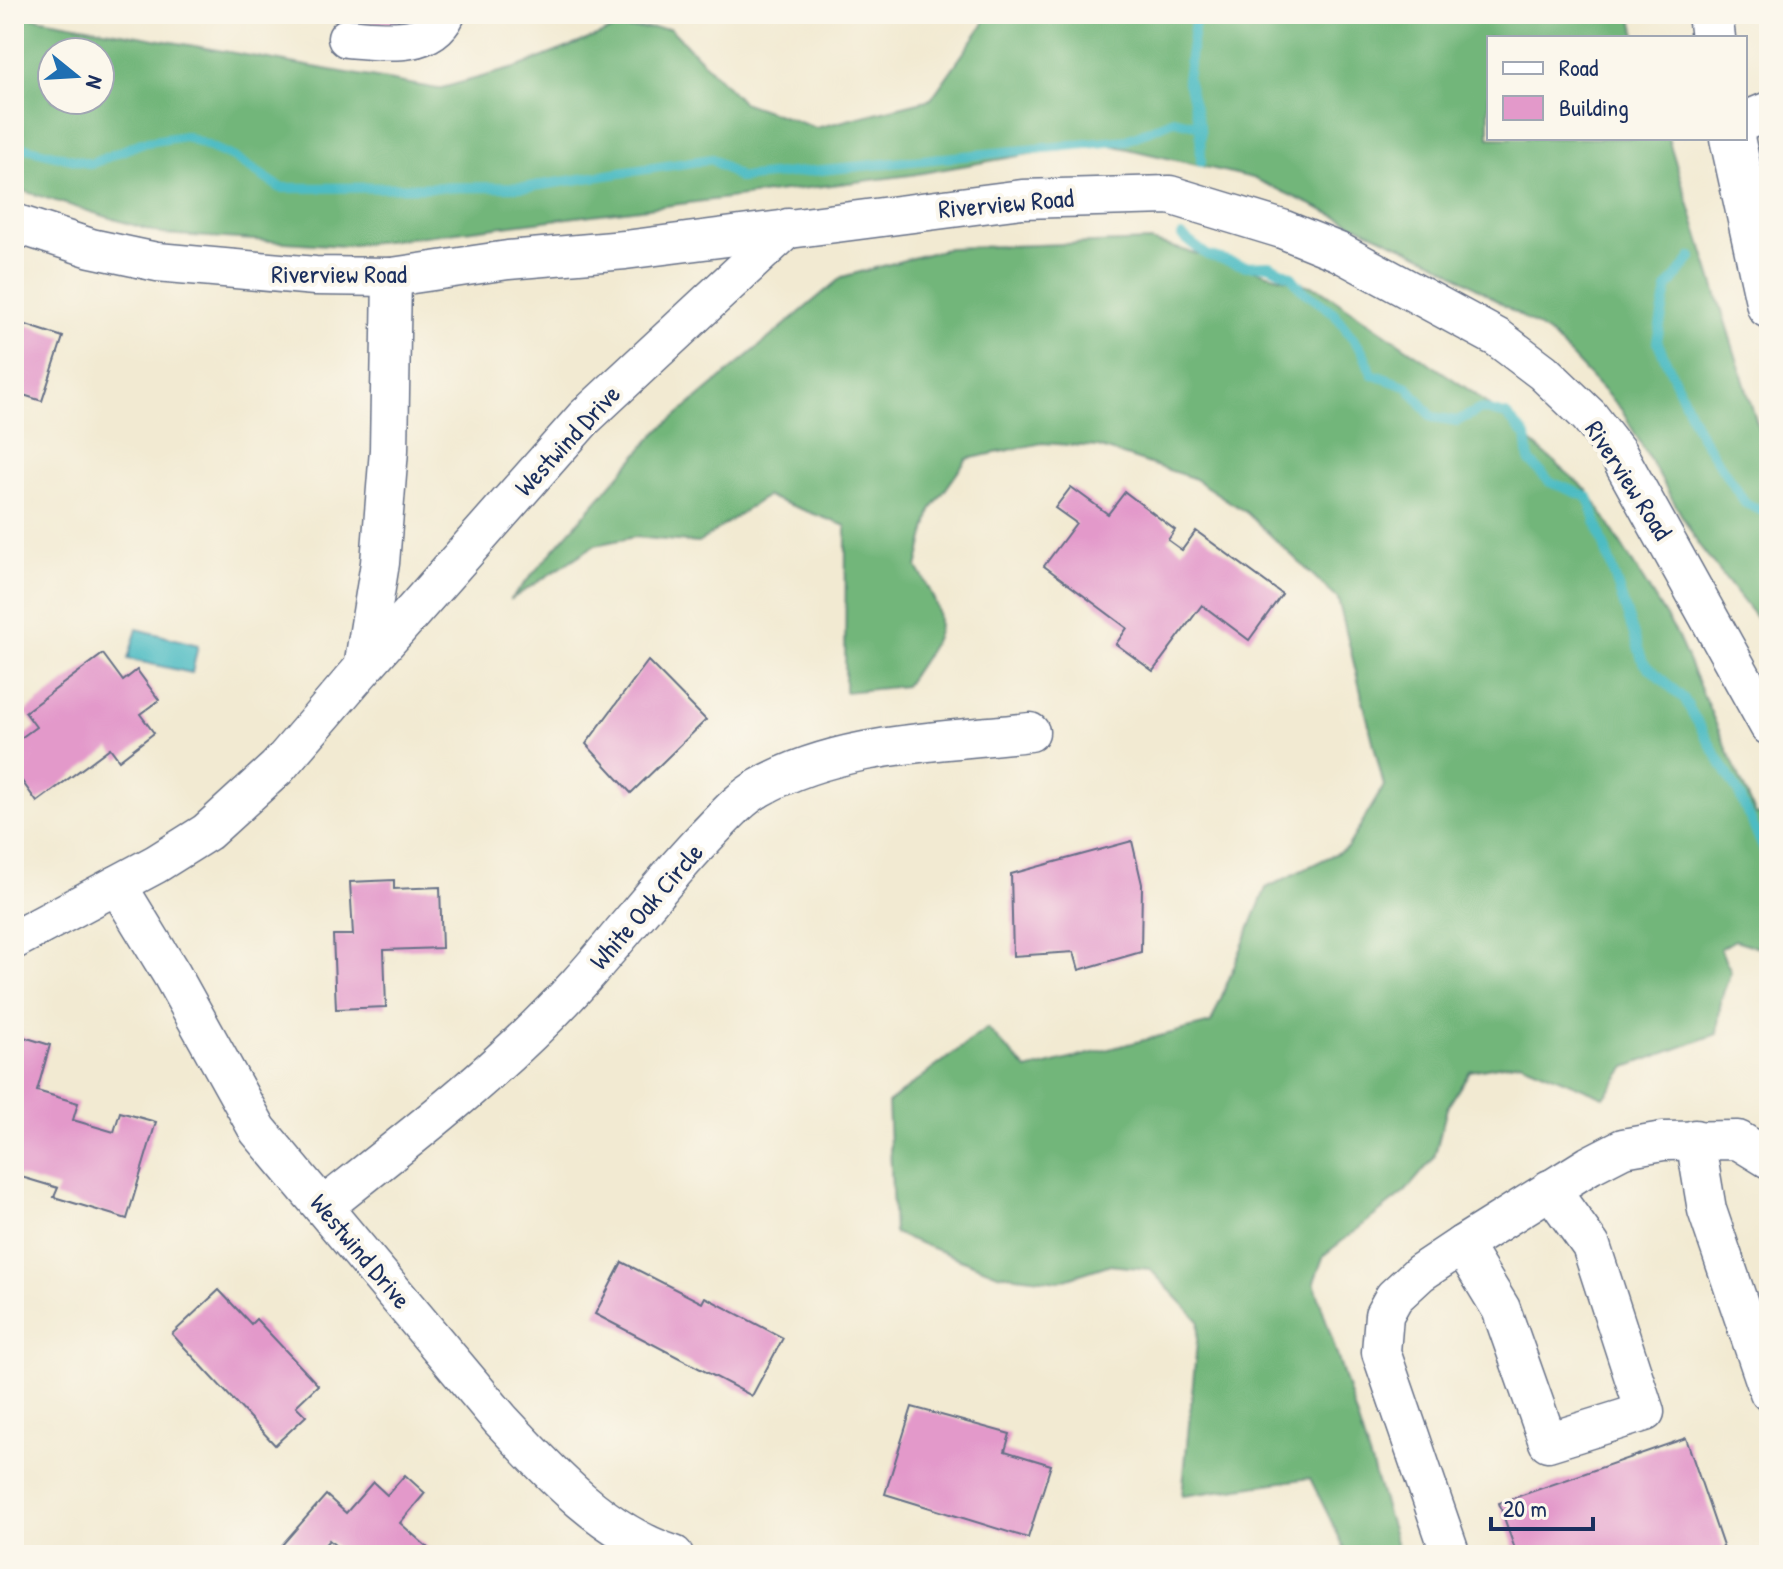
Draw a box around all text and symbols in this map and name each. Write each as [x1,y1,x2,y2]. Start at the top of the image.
north arrow [36,36,116,116]
legend [1487,36,1747,140]
text: Road [1559,51,1598,83]
text: N [79,72,111,93]
text: Building [1559,91,1629,123]
street label: Riverview Road [937,180,1075,226]
street label: Riverview Road [271,256,407,291]
street label: Westwind Drive [506,377,628,503]
street label: Riverview Road [1577,414,1681,546]
street label: White Oak Circle [581,835,711,977]
street label: Westwind Drive [303,1186,419,1316]
scale bar [1491,1481,1593,1531]
text: 20 m [1503,1492,1547,1524]

